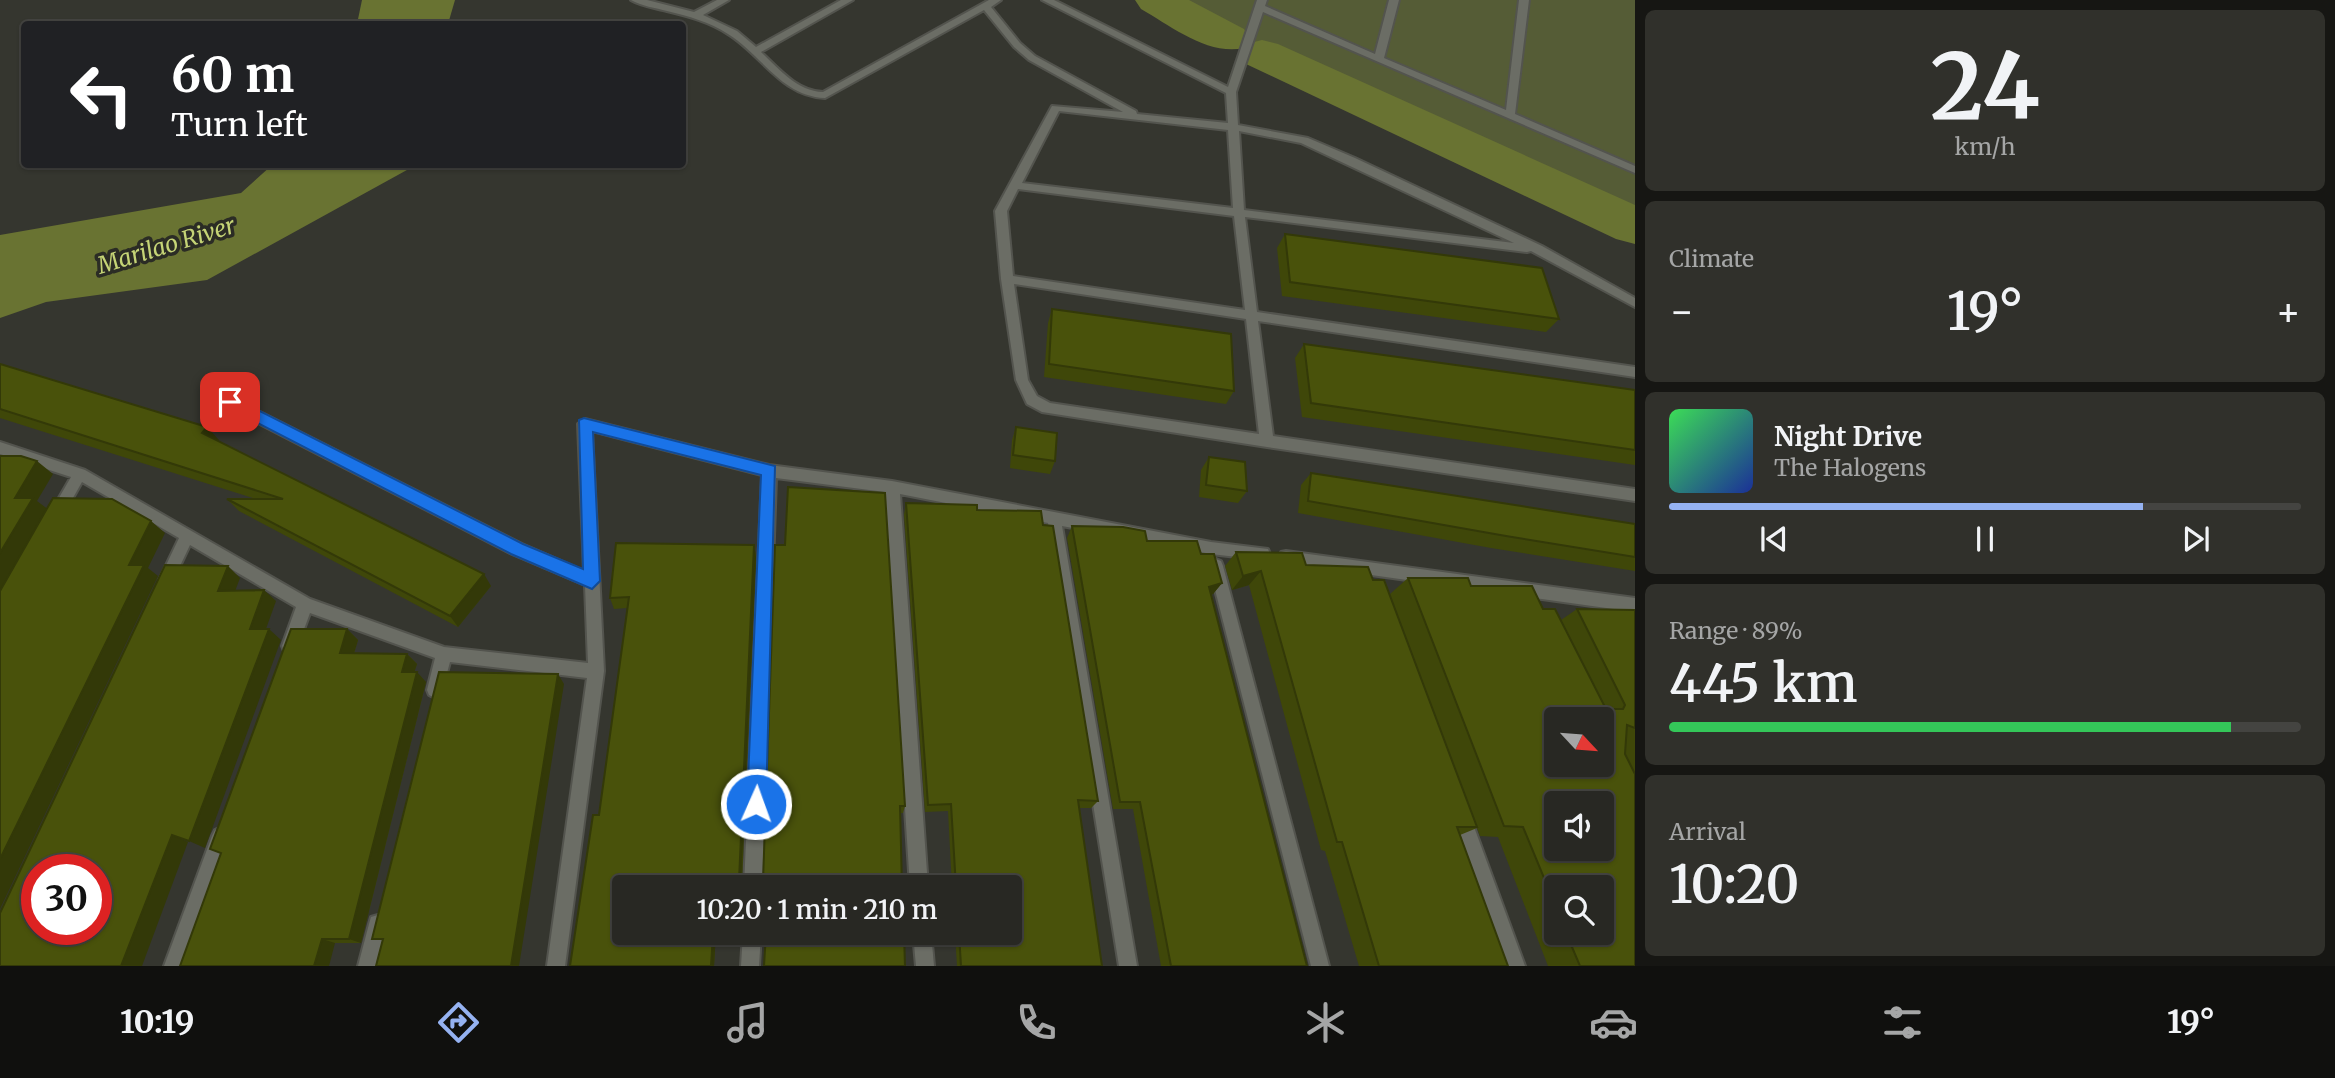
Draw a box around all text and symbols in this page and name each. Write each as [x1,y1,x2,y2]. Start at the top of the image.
text: 24 [1930,29,2040,144]
text: 60 m [171,44,294,105]
icon: left [56,49,147,140]
text: Turn left [171,105,308,145]
text: km/h [1955,132,2015,161]
water label: Marilao River [93,210,239,280]
text: Climate [1669,244,1754,273]
text: 19° [1947,279,2023,344]
text: − [1669,288,1694,335]
text: + [2276,288,2301,335]
pin [200,372,260,432]
icon: arrive [211,383,249,421]
text: Night Drive [1774,420,1922,453]
text: The Halogens [1774,453,1926,482]
icon: previous [1755,520,1793,558]
icon: pause [1966,520,2004,558]
icon: next [2177,520,2215,558]
text: Range · 89% [1669,616,1803,645]
text: 445 km [1669,651,1858,716]
north arrow [1544,707,1614,777]
map controls [1544,707,1614,945]
position arrow [719,767,793,841]
button: sound [1544,791,1614,861]
text: Arrival [1669,817,1746,846]
text: 10:20 [1669,852,1800,917]
speed limit sign: 30 [21,854,112,945]
button: search [1544,875,1614,945]
text: 10:20 · 1 min · 210 m [696,893,938,926]
icon: directions [434,998,483,1047]
icon: music [723,998,772,1047]
icon: phone [1012,998,1061,1047]
icon: climate [1301,998,1350,1047]
icon: car [1589,998,1638,1047]
icon: filters [1878,998,1927,1047]
text: 10:19 [120,1002,194,1042]
text: 19° [2167,1002,2215,1042]

